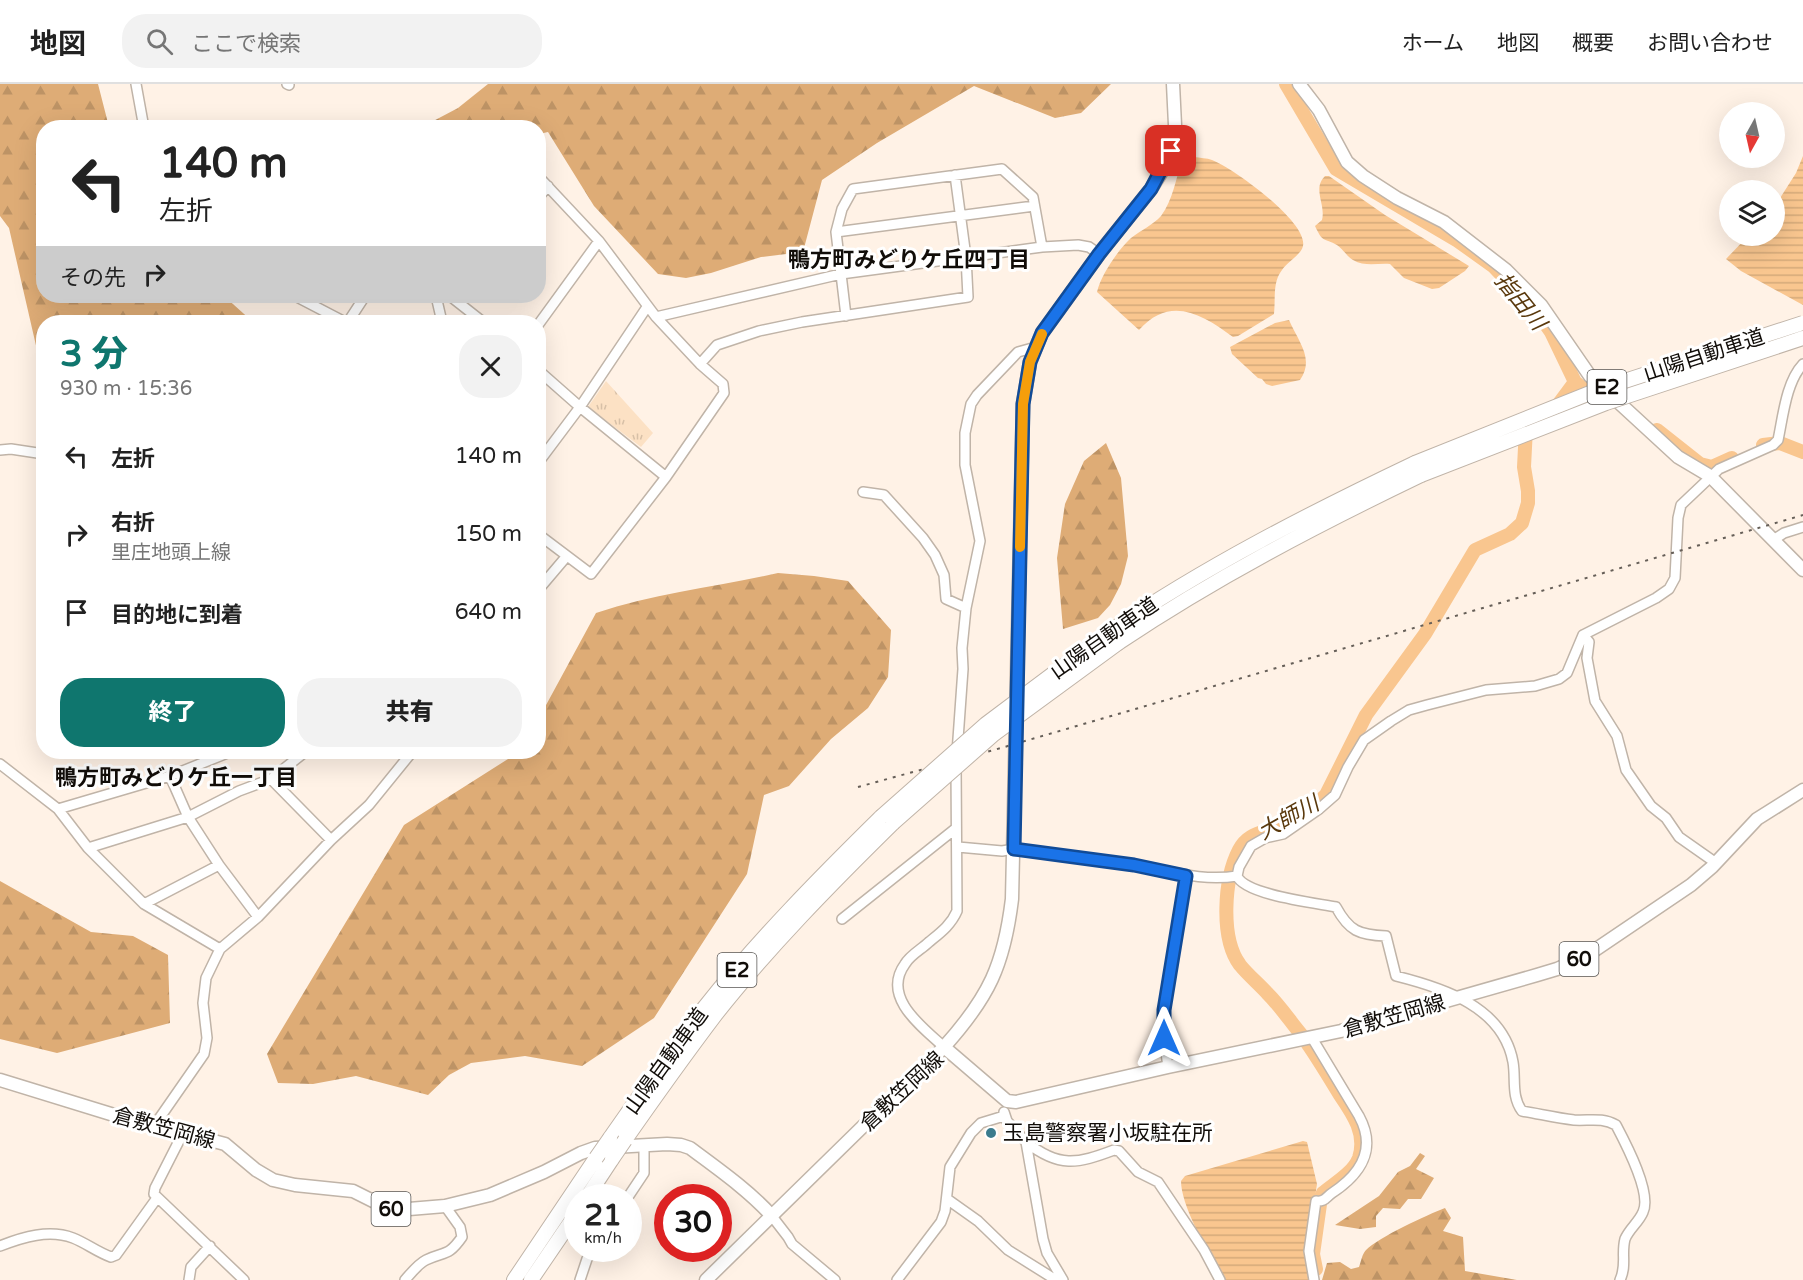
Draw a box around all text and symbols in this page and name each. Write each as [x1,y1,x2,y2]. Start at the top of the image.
search box [122,14,542,68]
icon: search [143,25,176,58]
text: 地図 [30,27,86,61]
text: ここで検索 [191,31,301,57]
text: ホーム [1402,31,1464,56]
text: 地図 [1497,31,1539,56]
text: 概要 [1572,31,1614,56]
text: お問い合わせ [1647,31,1773,56]
north arrow [1719,102,1785,168]
map controls [1719,102,1785,246]
pin [1145,125,1196,176]
icon: arrive [1154,134,1187,167]
text: 140 m [159,138,288,189]
icon: left [60,144,138,222]
button: layers [1719,180,1785,246]
text: 左折 [159,195,213,228]
district label: 鴨方町みどりケ丘四丁目 [788,247,1030,273]
icon: right [138,258,171,291]
text: その先 [60,265,126,291]
water label: 指田川 [1489,268,1552,337]
street label: 山陽自動車道 [1640,324,1768,387]
text: 3 分 [60,333,128,376]
button: close [459,335,522,398]
road number: E2 [1588,370,1626,404]
text: 930 m · 15:36 [60,377,192,401]
icon: left [60,440,93,473]
text: 140 m [455,443,522,469]
text: 左折 [111,446,155,472]
text: 右折 [111,510,155,536]
icon: right [60,518,93,551]
text: 150 m [455,521,522,547]
text: 里庄地頭上線 [111,541,231,565]
street label: 山陽自動車道 [1046,592,1163,685]
icon: arrive [60,596,93,629]
text: 640 m [455,599,522,625]
text: 目的地に到着 [111,602,243,628]
button: 終了 [60,678,285,747]
button: 共有 [297,678,522,747]
district label: 鴨方町みどりケ丘一丁目 [55,765,297,791]
water label: 大師川 [1253,790,1325,845]
road number: 60 [1560,942,1598,976]
road number: E2 [718,953,756,987]
street label: 倉敷笠岡線 [1340,990,1448,1043]
street label: 山陽自動車道 [619,1003,714,1120]
position arrow [1132,1006,1196,1070]
street label: 倉敷笠岡線 [855,1046,949,1136]
street label: 倉敷笠岡線 [110,1103,218,1154]
place label: 玉島警察署小坂駐在所 [1003,1121,1213,1146]
marker: 玉島警察署小坂駐在所 [984,1126,998,1140]
speed limit sign: 30 [654,1184,732,1262]
road number: 60 [372,1192,410,1226]
text: 21 [584,1197,622,1234]
text: km/h [584,1229,622,1247]

